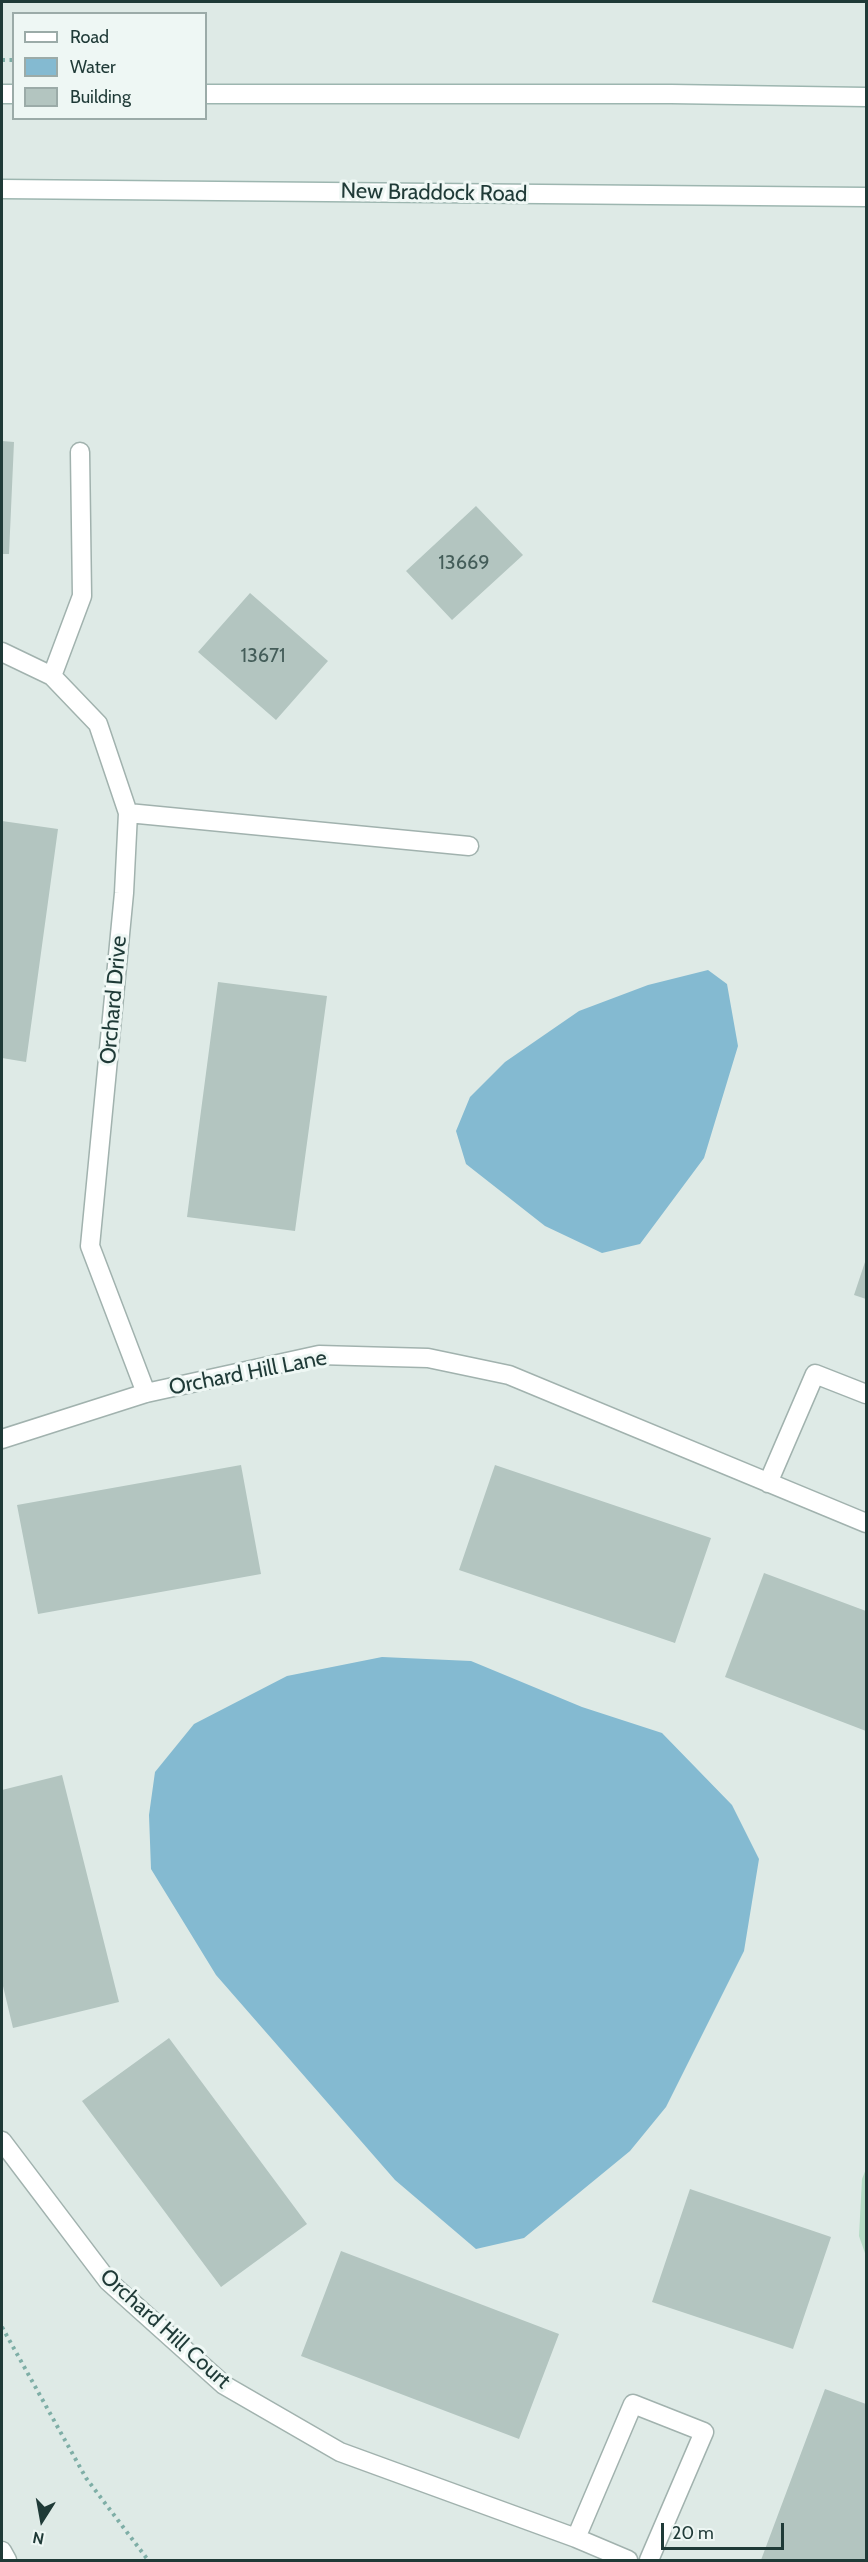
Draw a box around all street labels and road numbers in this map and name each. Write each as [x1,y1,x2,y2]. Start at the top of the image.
street label: New Braddock Road [340,178,528,208]
street label: Orchard Drive [95,935,133,1065]
street label: Orchard Hill Lane [167,1345,329,1401]
street label: Orchard Hill Court [94,2264,236,2394]

